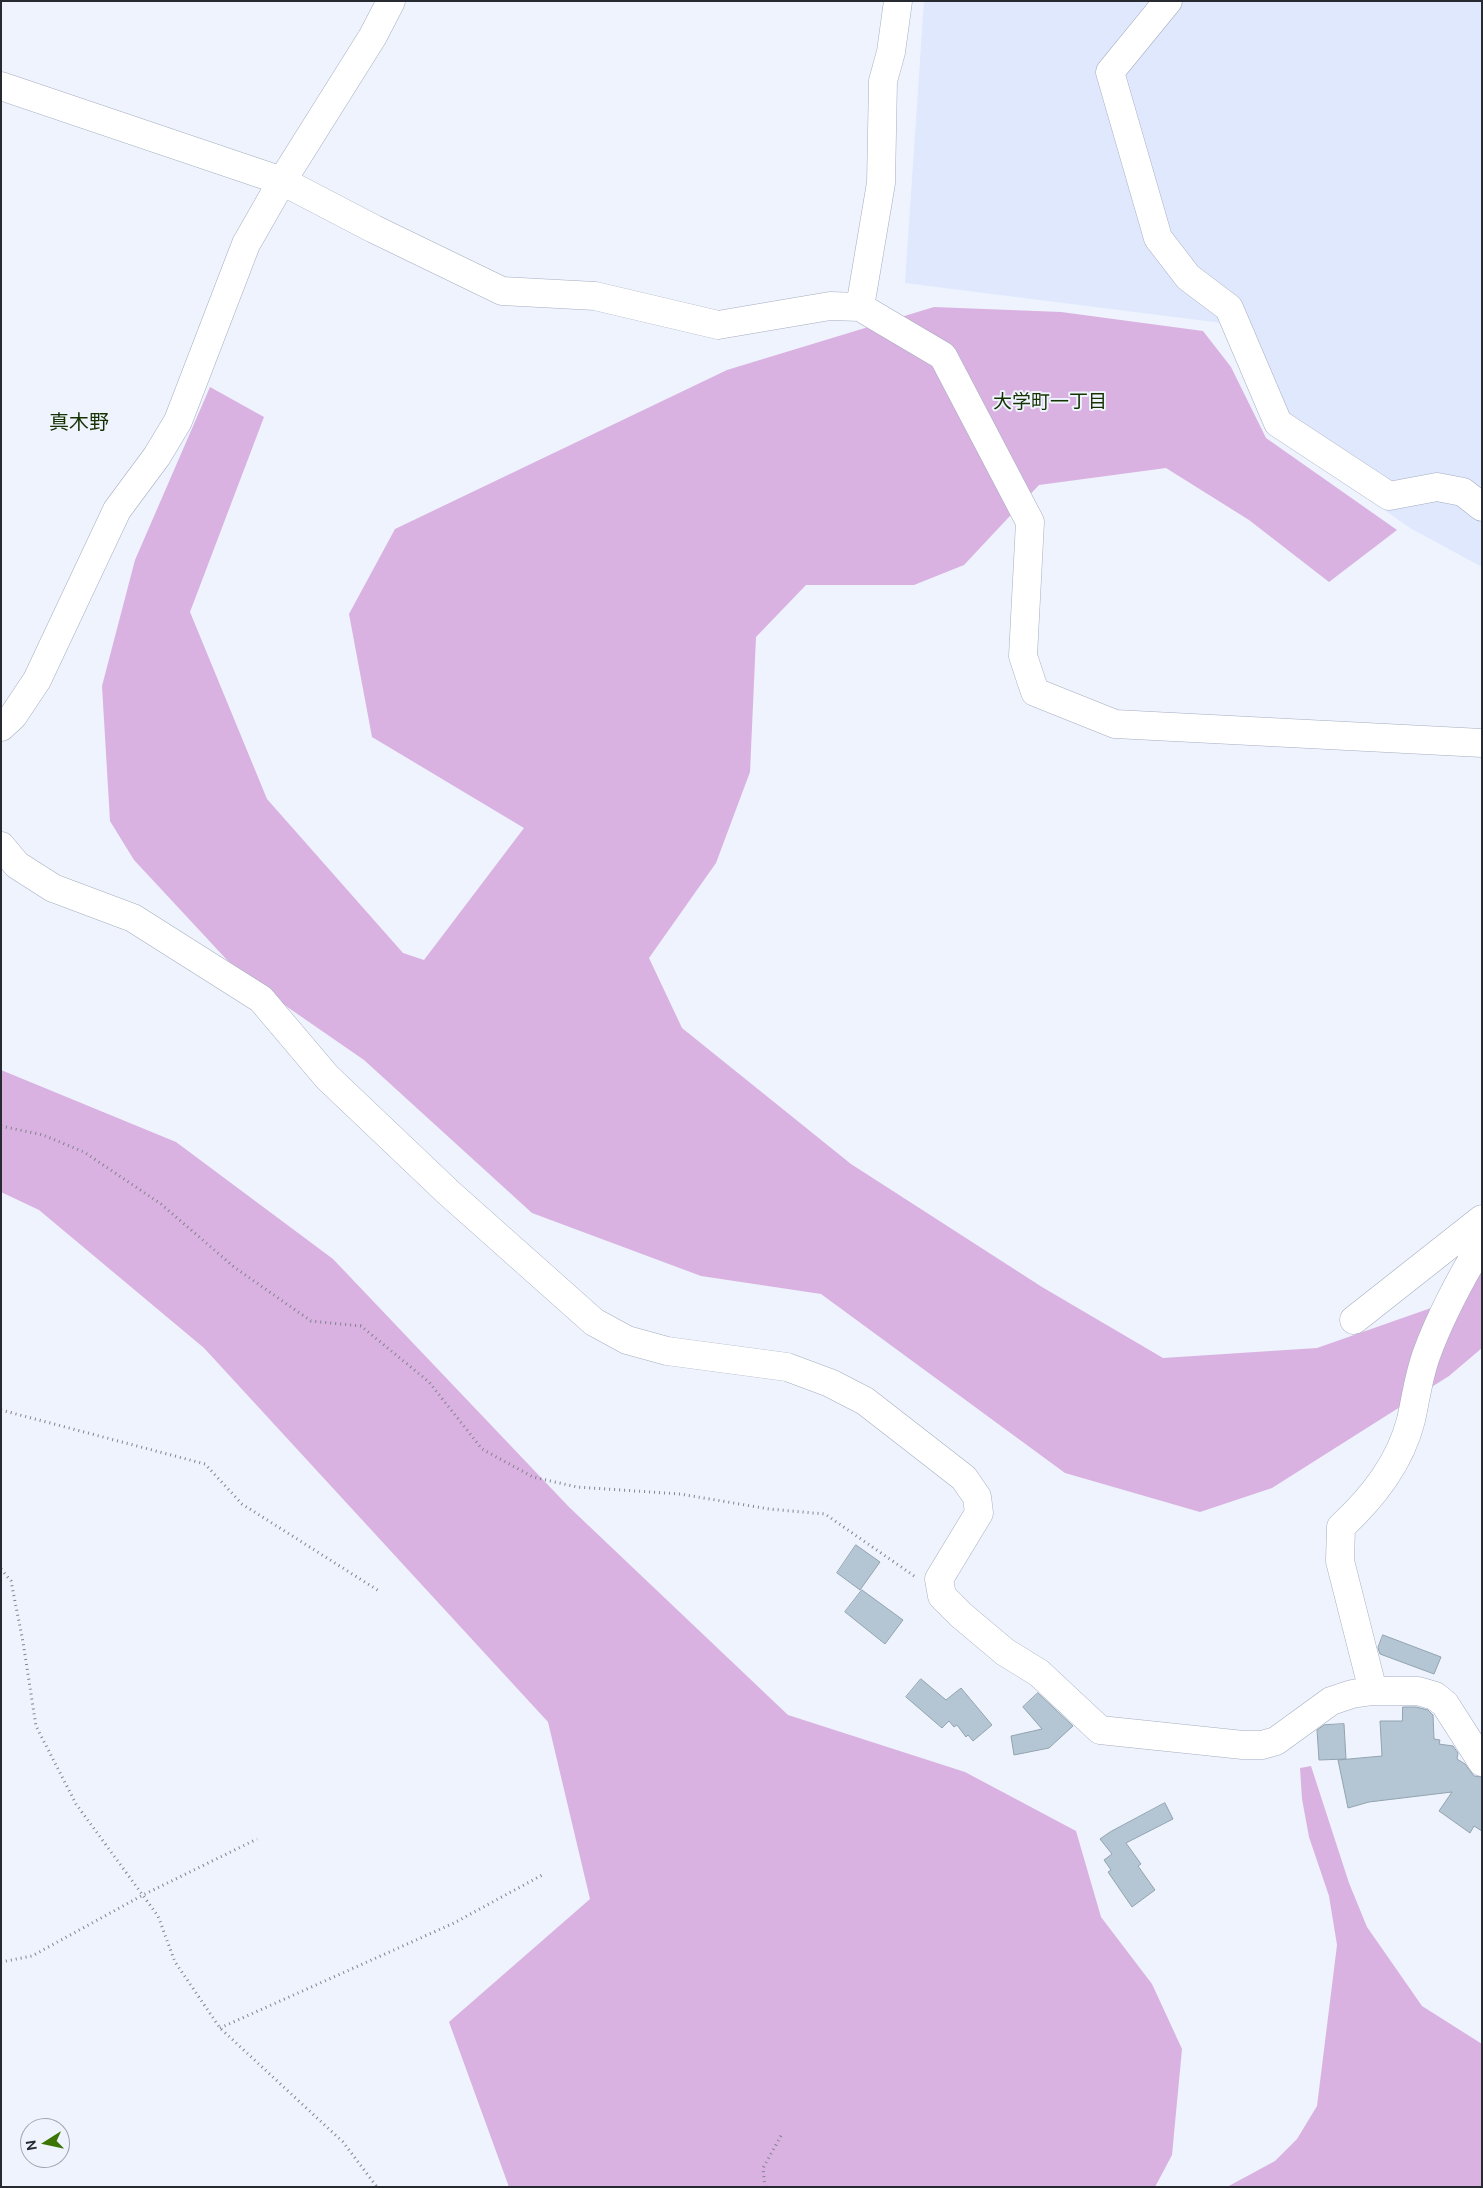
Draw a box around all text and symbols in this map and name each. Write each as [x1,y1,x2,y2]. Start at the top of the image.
district label: 大学町一丁目 [993,392,1107,414]
district label: 真木野 [49,412,109,436]
north arrow [20,2118,70,2168]
text: N [21,2139,41,2152]

